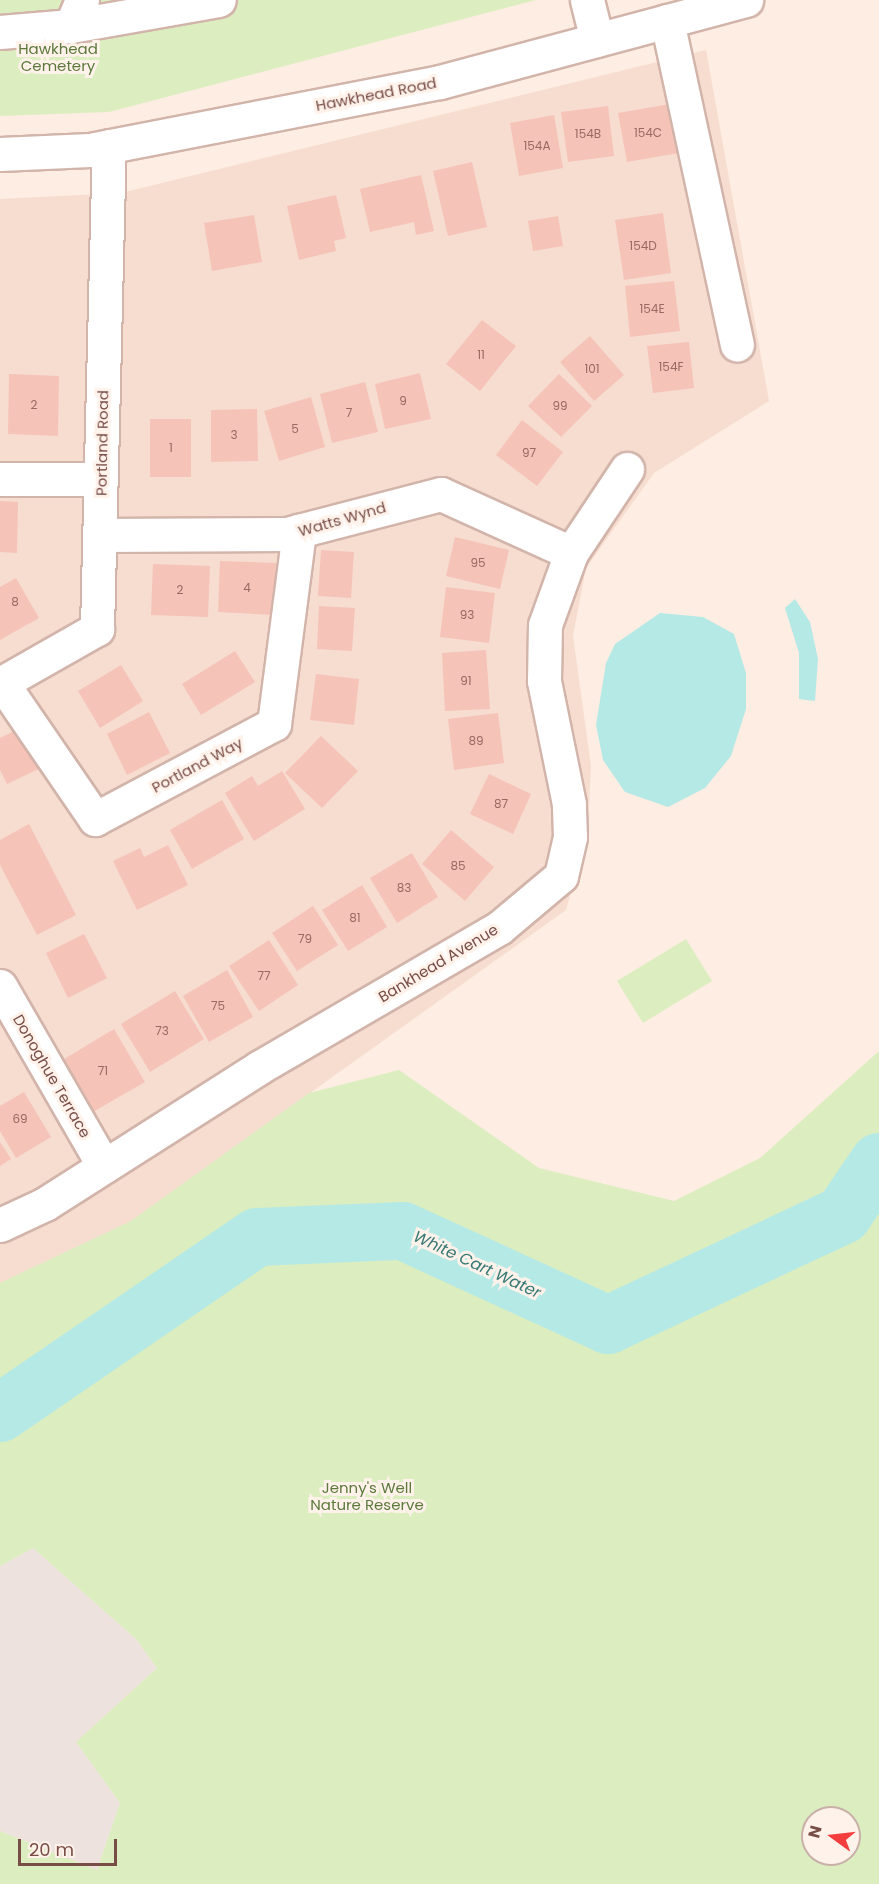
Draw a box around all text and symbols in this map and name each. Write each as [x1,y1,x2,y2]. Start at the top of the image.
park label: Hawkhead Cemetery [18,39,98,74]
street label: Hawkhead Road [314,73,438,115]
house number: 154C [634,126,662,140]
house number: 154B [575,127,601,141]
house number: 154A [523,139,551,153]
house number: 154D [629,239,657,253]
house number: 154E [639,302,665,316]
house number: 11 [477,348,485,362]
house number: 154F [659,360,683,374]
house number: 101 [584,362,600,376]
street label: Portland Road [92,390,112,496]
house number: 9 [399,394,407,408]
house number: 2 [31,398,37,412]
house number: 99 [552,399,568,413]
house number: 7 [346,406,352,420]
house number: 5 [291,422,299,436]
house number: 3 [230,428,238,442]
house number: 1 [169,441,173,455]
house number: 97 [522,446,536,460]
street label: Watts Wynd [296,498,388,540]
house number: 95 [470,556,486,570]
house number: 4 [243,581,251,595]
house number: 2 [177,583,183,597]
house number: 8 [11,595,19,609]
house number: 93 [460,608,474,622]
house number: 91 [460,674,472,688]
street label: Portland Way [149,734,245,796]
house number: 89 [468,734,484,748]
house number: 87 [494,797,508,811]
house number: 85 [450,859,466,873]
house number: 83 [397,881,411,895]
house number: 81 [349,911,361,925]
street label: Bankhead Avenue [375,920,501,1006]
house number: 79 [298,932,312,946]
house number: 77 [257,969,271,983]
house number: 75 [211,999,225,1013]
street label: Donoghue Terrace [9,1011,95,1141]
house number: 73 [155,1024,169,1038]
house number: 71 [98,1064,108,1078]
house number: 69 [12,1112,28,1126]
water label: White Cart Water [410,1227,544,1303]
park label: Jenny's Well Nature Reserve [310,1478,424,1513]
north arrow [801,1806,861,1866]
text: N [802,1823,828,1841]
scale bar [21,1827,120,1865]
text: 20 m [29,1837,74,1862]

